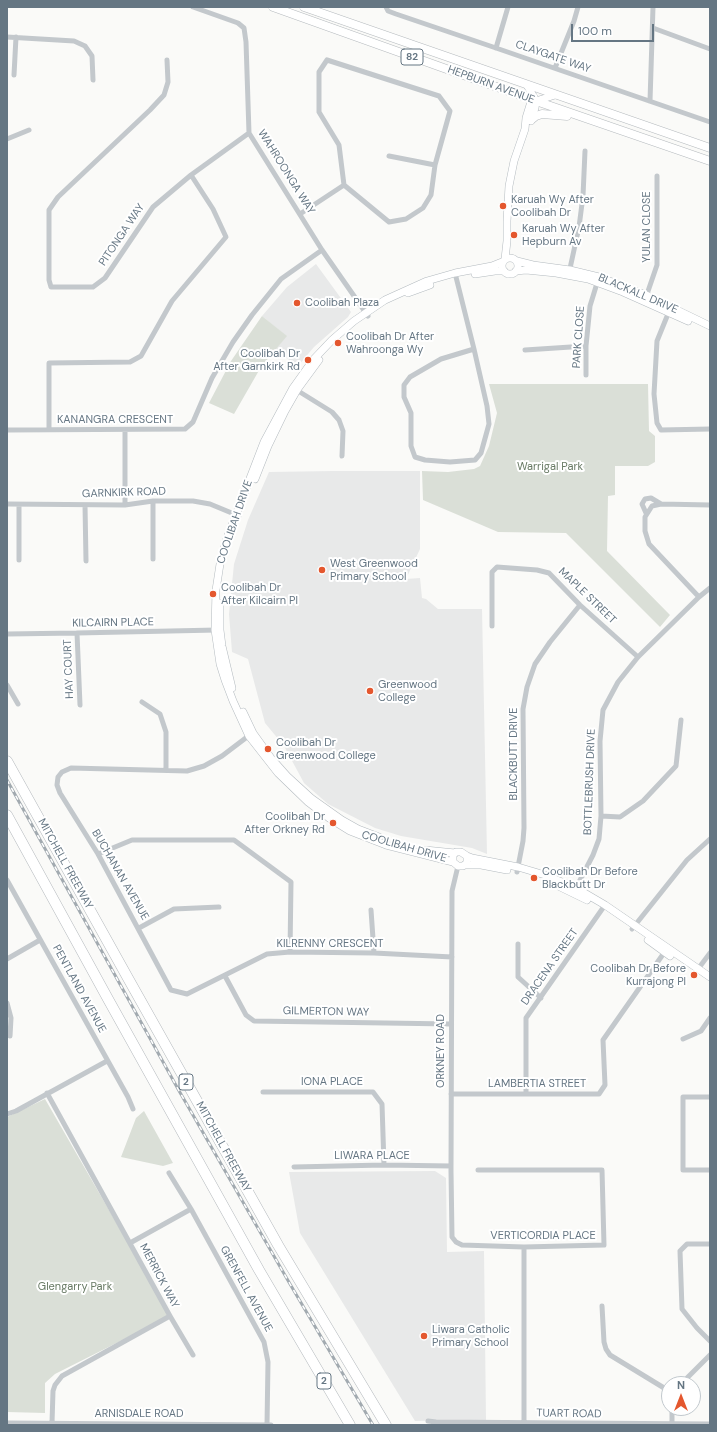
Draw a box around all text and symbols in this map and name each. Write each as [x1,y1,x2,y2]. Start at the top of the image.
scale bar [573,16,656,42]
text: 100 m [578,23,612,39]
street label: CLAYGATE WAY [514,38,592,76]
road number: 82 [401,49,423,65]
street label: HEPBURN AVENUE [446,63,536,107]
street label: WAHROONGA WAY [255,127,317,217]
street label: YULAN CLOSE [640,191,654,263]
place label: Karuah Wy After Coolibah Dr [511,193,594,219]
street label: PITONGA WAY [96,201,148,269]
marker: Karuah Wy After Coolibah Dr [498,201,508,211]
place label: Karuah Wy After Hepburn Av [522,222,605,248]
marker: Karuah Wy After Hepburn Av [509,230,519,240]
street label: BLACKALL DRIVE [596,271,680,317]
place label: Coolibah Plaza [305,296,379,310]
marker: Coolibah Plaza [292,298,302,308]
street label: PARK CLOSE [570,305,588,369]
place label: Coolibah Dr After Wahroonga Wy [346,330,434,356]
marker: Coolibah Dr After Wahroonga Wy [333,338,343,348]
place label: Coolibah Dr After Garnkirk Rd [213,347,300,373]
marker: Coolibah Dr After Garnkirk Rd [303,355,313,365]
street label: KANANGRA CRESCENT [57,413,173,427]
park label: Warrigal Park [517,460,583,474]
street label: COOLIBAH DRIVE [214,478,256,566]
street label: GARNKIRK ROAD [82,485,166,501]
place label: West Greenwood Primary School [330,557,418,583]
marker: West Greenwood Primary School [317,565,327,575]
street label: MAPLE STREET [555,565,619,627]
place label: Coolibah Dr After Kilcairn Pl [221,581,298,607]
marker: Coolibah Dr After Kilcairn Pl [208,589,218,599]
street label: KILCAIRN PLACE [72,616,154,630]
street label: HAY COURT [61,639,77,699]
place label: Greenwood College [378,678,437,704]
marker: Greenwood College [365,686,375,696]
street label: BLACKBUTT DRIVE [507,708,521,800]
street label: BOTTLEBRUSH DRIVE [582,729,598,835]
place label: Coolibah Dr Greenwood College [276,736,376,762]
marker: Coolibah Dr Greenwood College [263,744,273,754]
place label: Coolibah Dr After Orkney Rd [244,810,325,836]
street label: MITCHELL FREEWAY [35,816,95,912]
marker: Coolibah Dr After Orkney Rd [328,818,338,828]
street label: BUCHANAN AVENUE [89,827,151,923]
street label: COOLIBAH DRIVE [360,829,448,865]
place label: Coolibah Dr Before Blackbutt Dr [542,865,638,891]
marker: Coolibah Dr Before Blackbutt Dr [529,873,539,883]
street label: DRACENA STREET [519,926,581,1008]
street label: KILRENNY CRESCENT [277,937,383,951]
street label: PENTLAND AVENUE [49,943,109,1035]
place label: Coolibah Dr Before Kurrajong Pl [590,962,686,988]
marker: Coolibah Dr Before Kurrajong Pl [689,970,699,980]
street label: GILMERTON WAY [283,1005,369,1019]
street label: ORKNEY ROAD [434,1014,448,1088]
road number: 2 [179,1074,193,1090]
street label: IONA PLACE [301,1075,363,1089]
street label: LAMBERTIA STREET [488,1077,586,1091]
street label: MITCHELL FREEWAY [193,1099,253,1195]
street label: LIWARA PLACE [334,1149,410,1163]
street label: VERTICORDIA PLACE [490,1229,596,1243]
street label: MERRICK WAY [136,1242,182,1310]
street label: GRENFELL AVENUE [217,1244,275,1334]
park label: Glengarry Park [38,1280,112,1294]
place label: Liwara Catholic Primary School [432,1323,510,1349]
marker: Liwara Catholic Primary School [419,1331,429,1341]
road number: 2 [317,1373,331,1389]
north arrow [661,1376,701,1416]
text: N [677,1378,685,1392]
street label: ARNISDALE ROAD [94,1407,184,1421]
street label: TUART ROAD [536,1407,602,1421]

